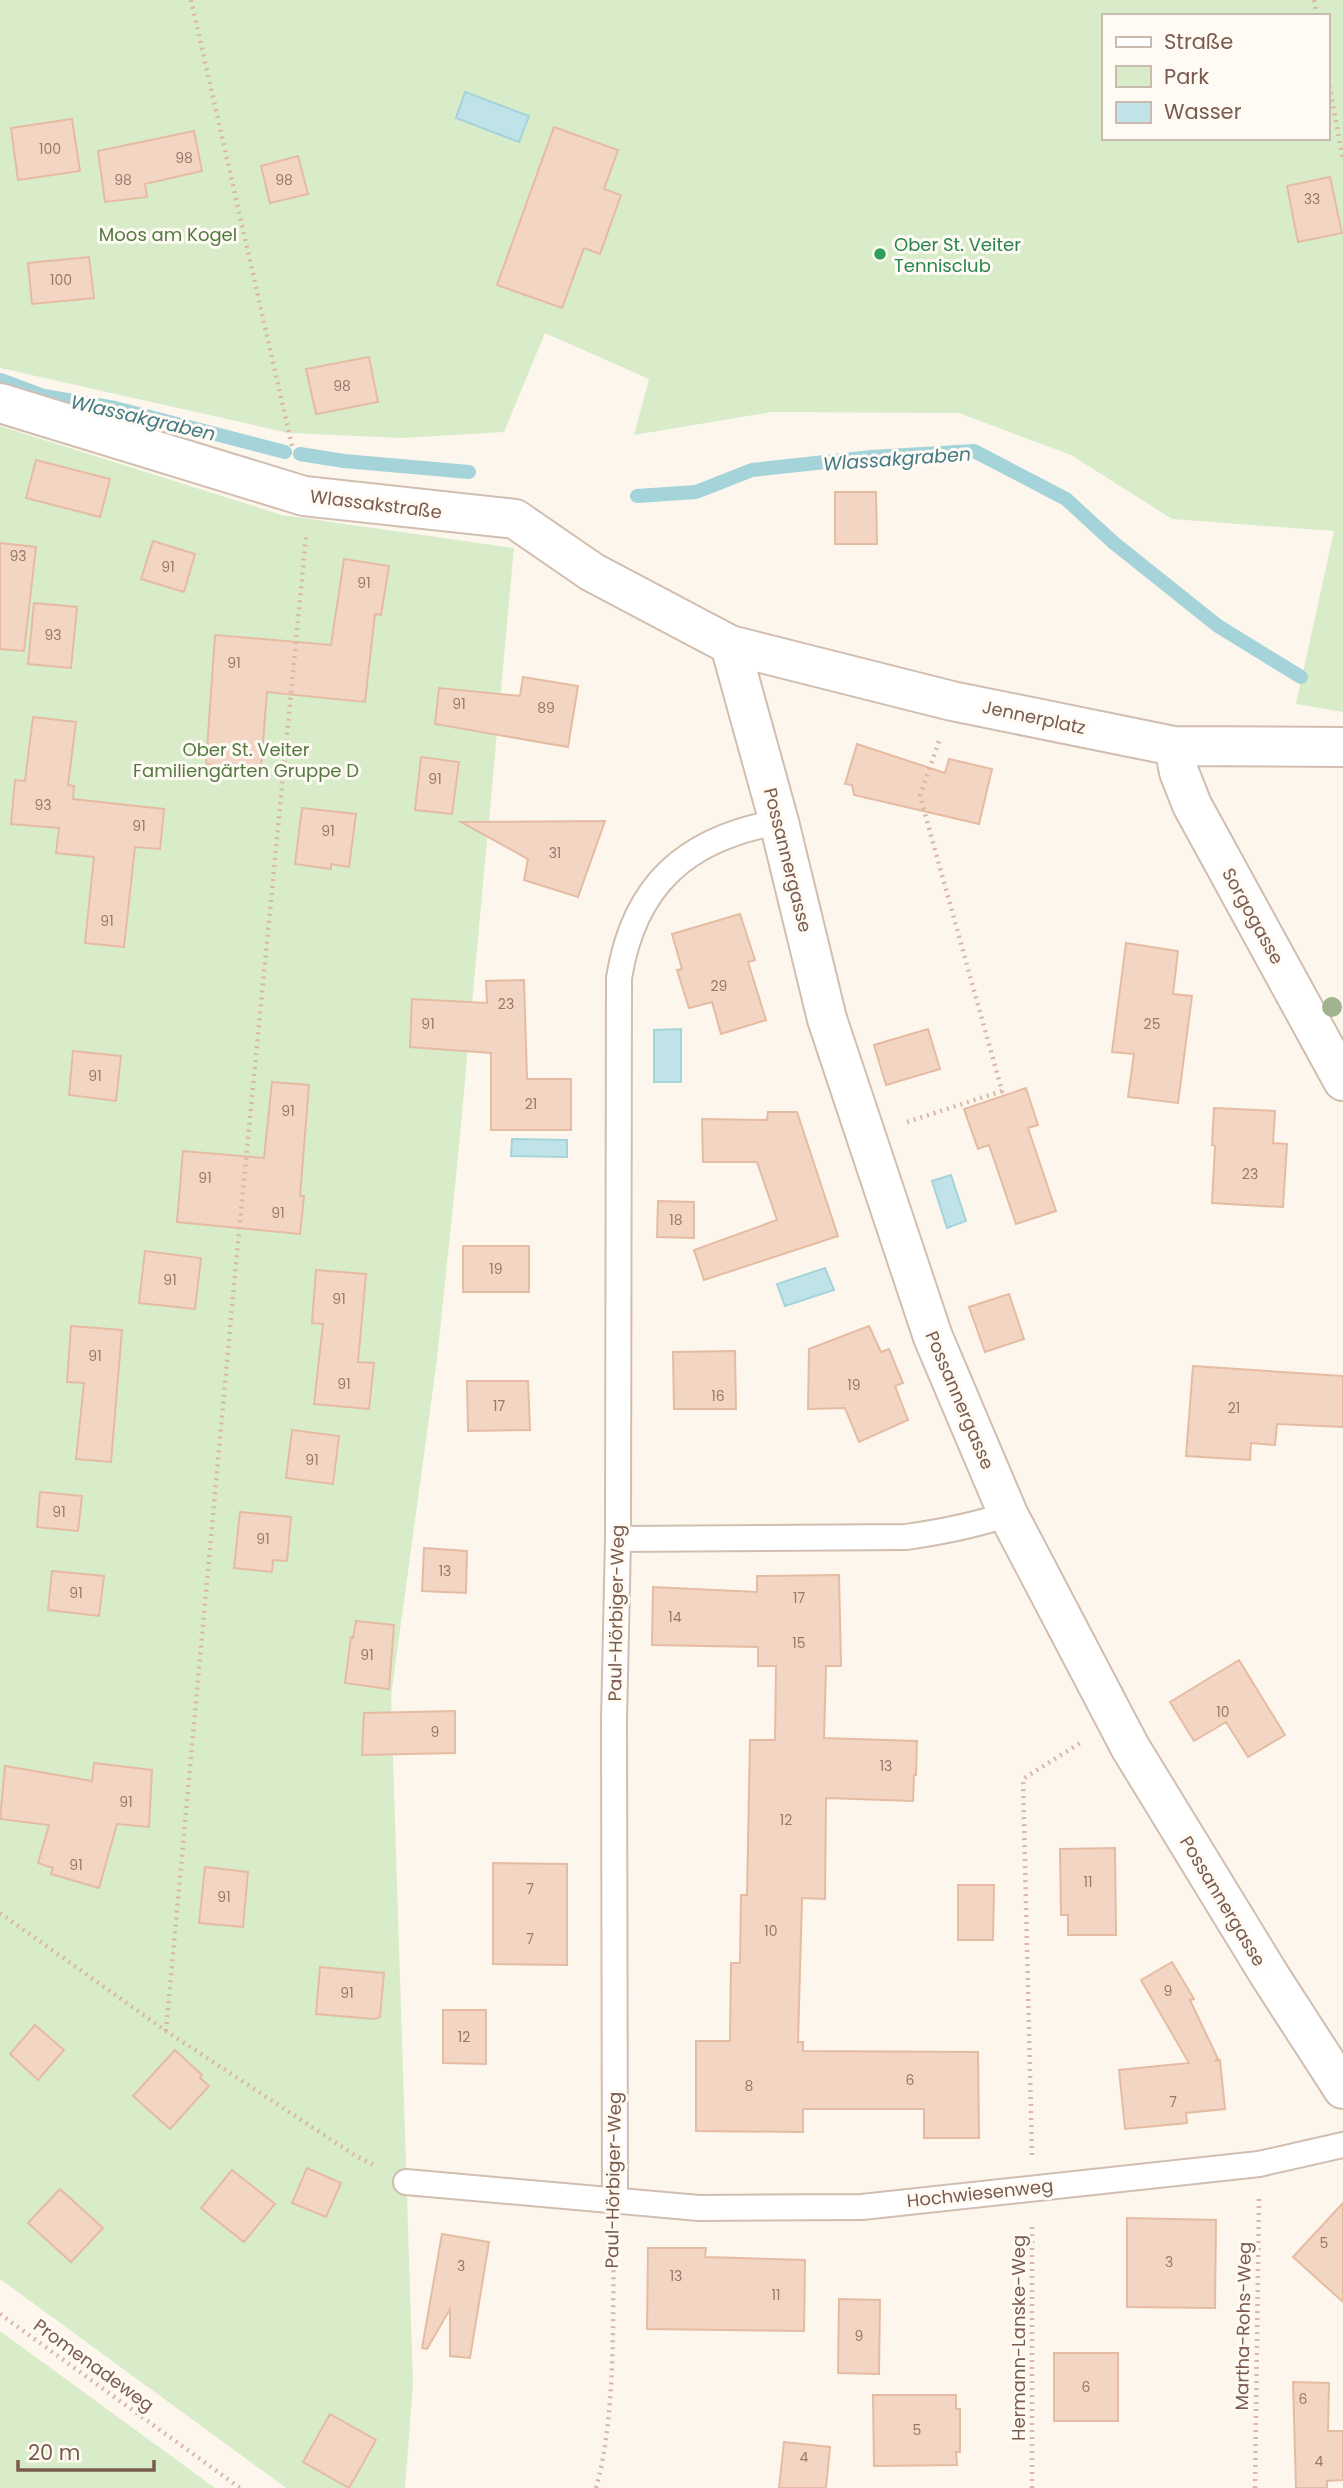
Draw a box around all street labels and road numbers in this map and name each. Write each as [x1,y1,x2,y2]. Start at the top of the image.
street label: Wlassakstraße [309,484,443,524]
street label: Jennerplatz [980,694,1088,740]
street label: Possannergasse [758,785,818,935]
street label: Sorgogasse [1216,863,1290,969]
street label: Possannergasse [920,1327,1000,1473]
street label: Paul-Hörbiger-Weg [602,1524,630,1702]
street label: Possannergasse [1174,1831,1272,1971]
street label: Paul-Hörbiger-Weg [599,2091,627,2269]
street label: Hochwiesenweg [906,2173,1054,2213]
street label: Hermann-Lanske-Weg [1006,2235,1031,2441]
street label: Martha-Rohs-Weg [1229,2241,1257,2411]
street label: Promenadeweg [29,2313,159,2417]

